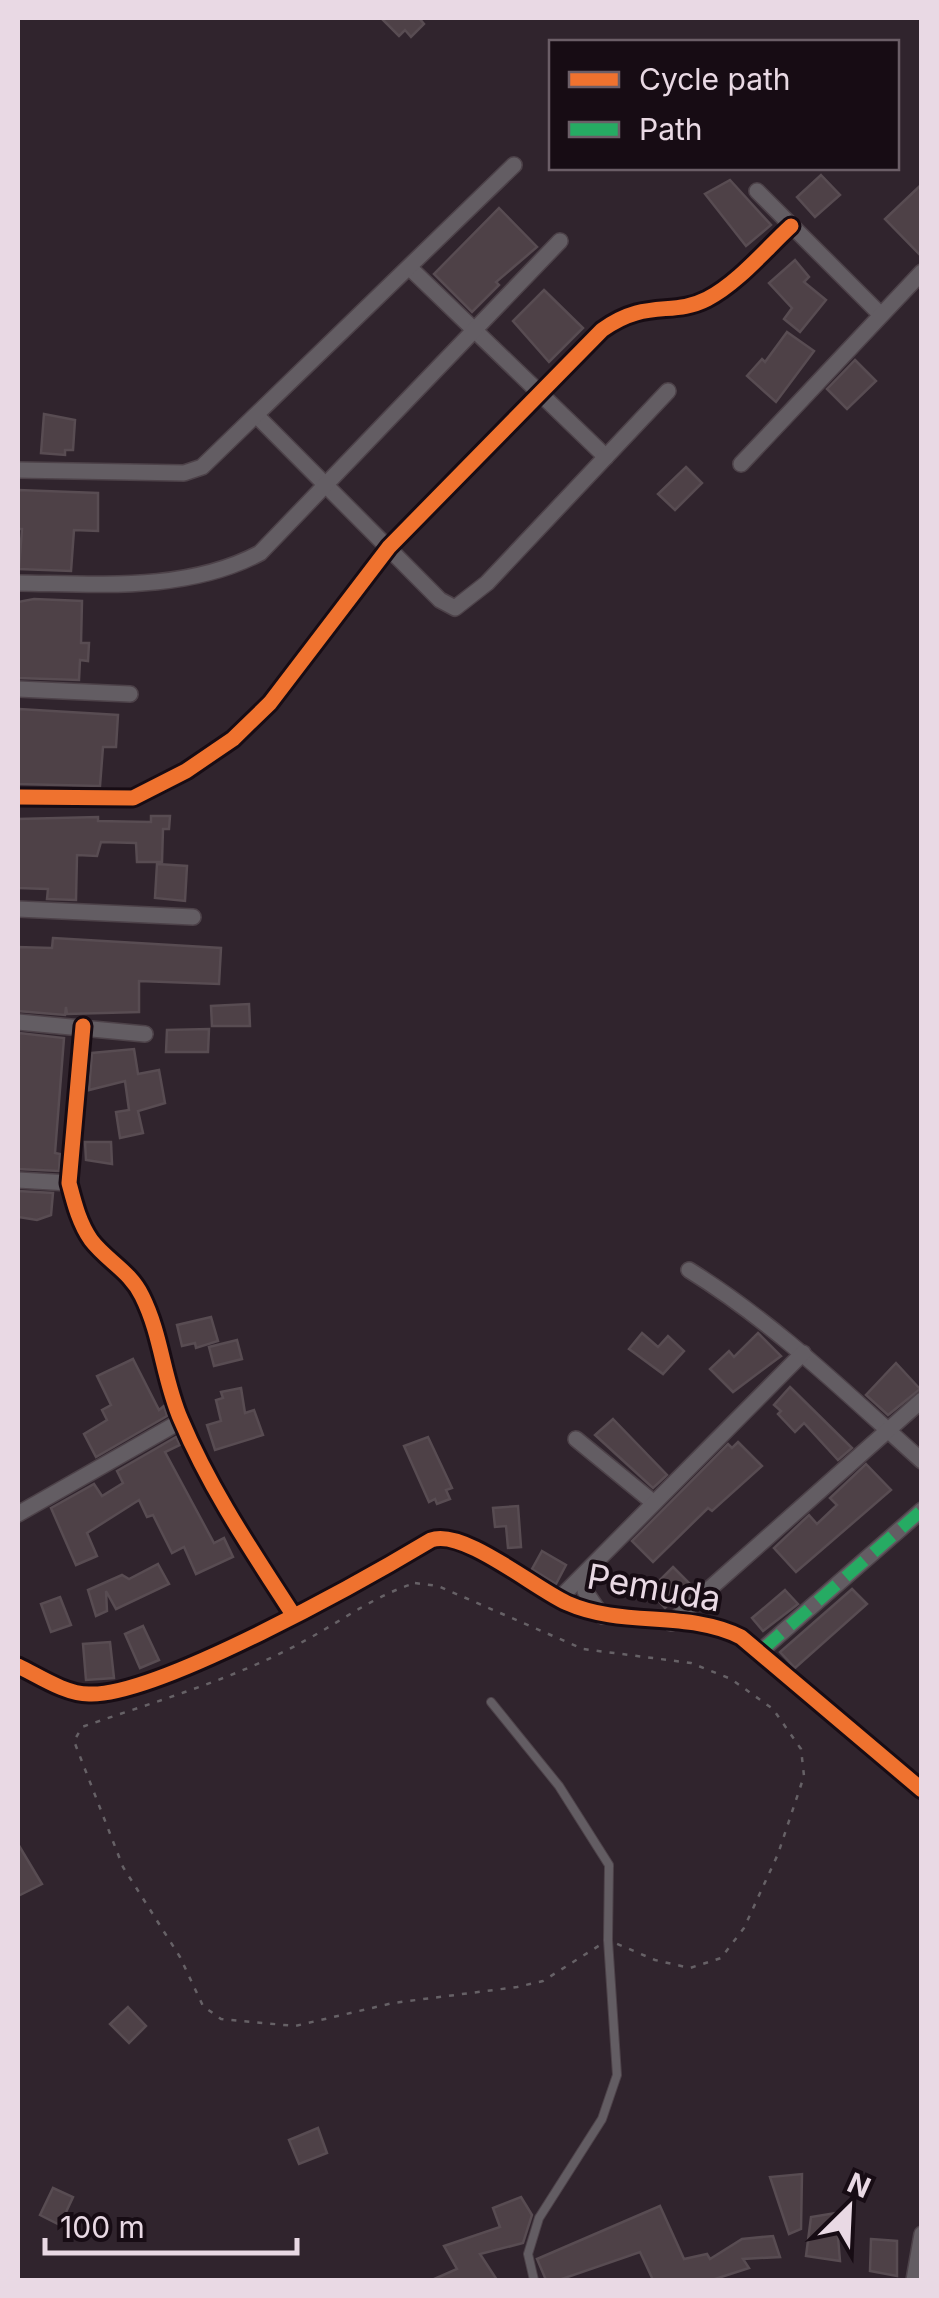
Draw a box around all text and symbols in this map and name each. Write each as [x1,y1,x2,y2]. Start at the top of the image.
legend [549,40,899,170]
text: Cycle path [639,61,791,97]
text: Path [639,111,703,147]
street label: Pemuda [584,1555,724,1619]
north arrow [799,2158,899,2258]
text: N [843,2165,876,2205]
scale bar [45,2193,298,2255]
text: 100 m [60,2209,145,2245]

